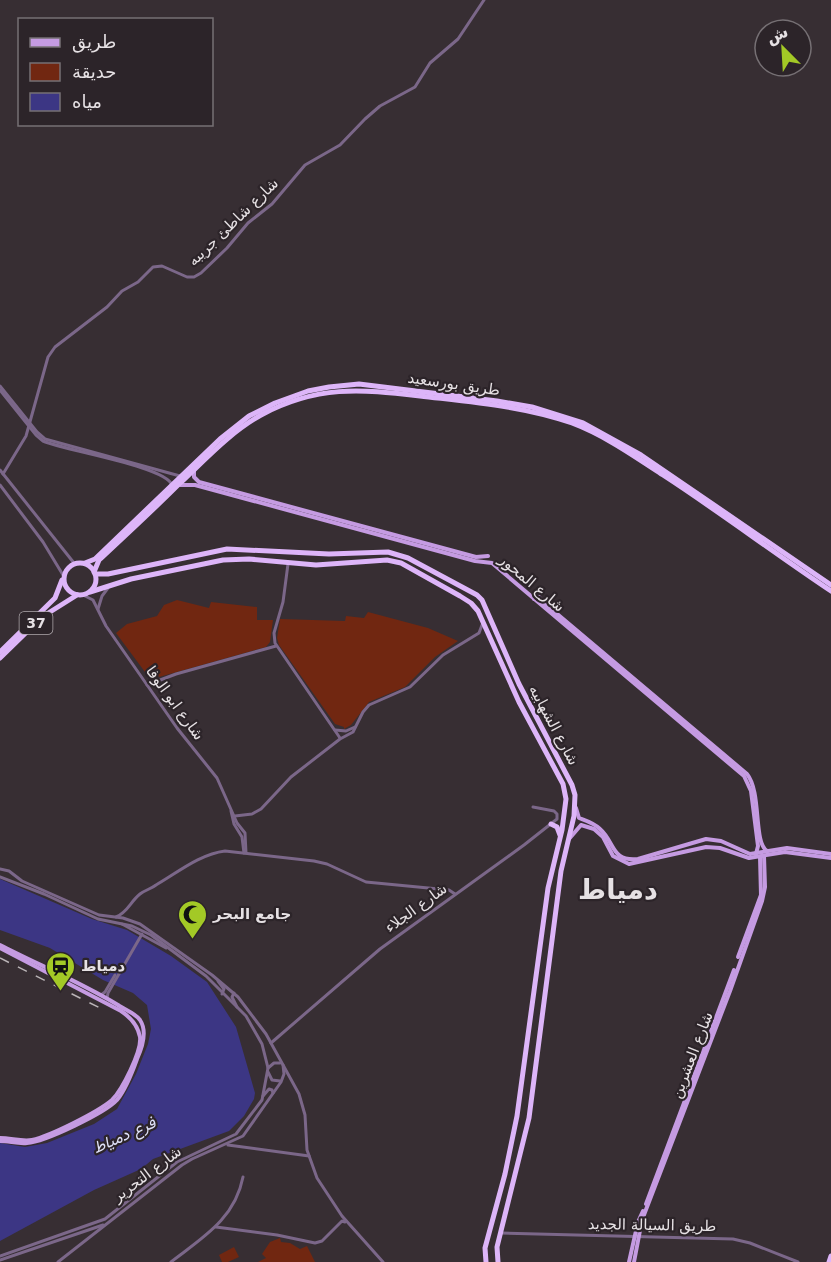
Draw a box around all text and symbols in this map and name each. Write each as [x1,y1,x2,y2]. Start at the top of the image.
legend [18,18,213,126]
north arrow [753,18,813,78]
text: ش [763,22,791,48]
text: طريق [72,31,116,53]
text: حديقة [72,61,116,82]
text: مياه [72,91,102,112]
street label: شارع شاطئ جريبه [184,174,282,270]
street label: طريق بورسعيد [407,369,501,399]
street label: شارع المحور [495,550,568,616]
road number: 37 [20,612,52,634]
street label: شارع ابو الوفا [142,662,208,744]
street label: شارع الشهابيه [525,682,583,768]
district label: دمياط [578,874,658,905]
street label: شارع الجلاء [381,879,451,937]
mosque icon: جامع البحر [176,898,208,940]
place label: جامع البحر [212,905,291,923]
station icon: دمياط [44,950,76,992]
place label: دمياط [81,957,126,975]
street label: شارع العشرين [667,1009,717,1101]
water label: فرع دمياط [90,1113,160,1159]
street label: شارع التحرير [108,1142,185,1206]
street label: طريق السيالة الجديد [588,1215,716,1235]

